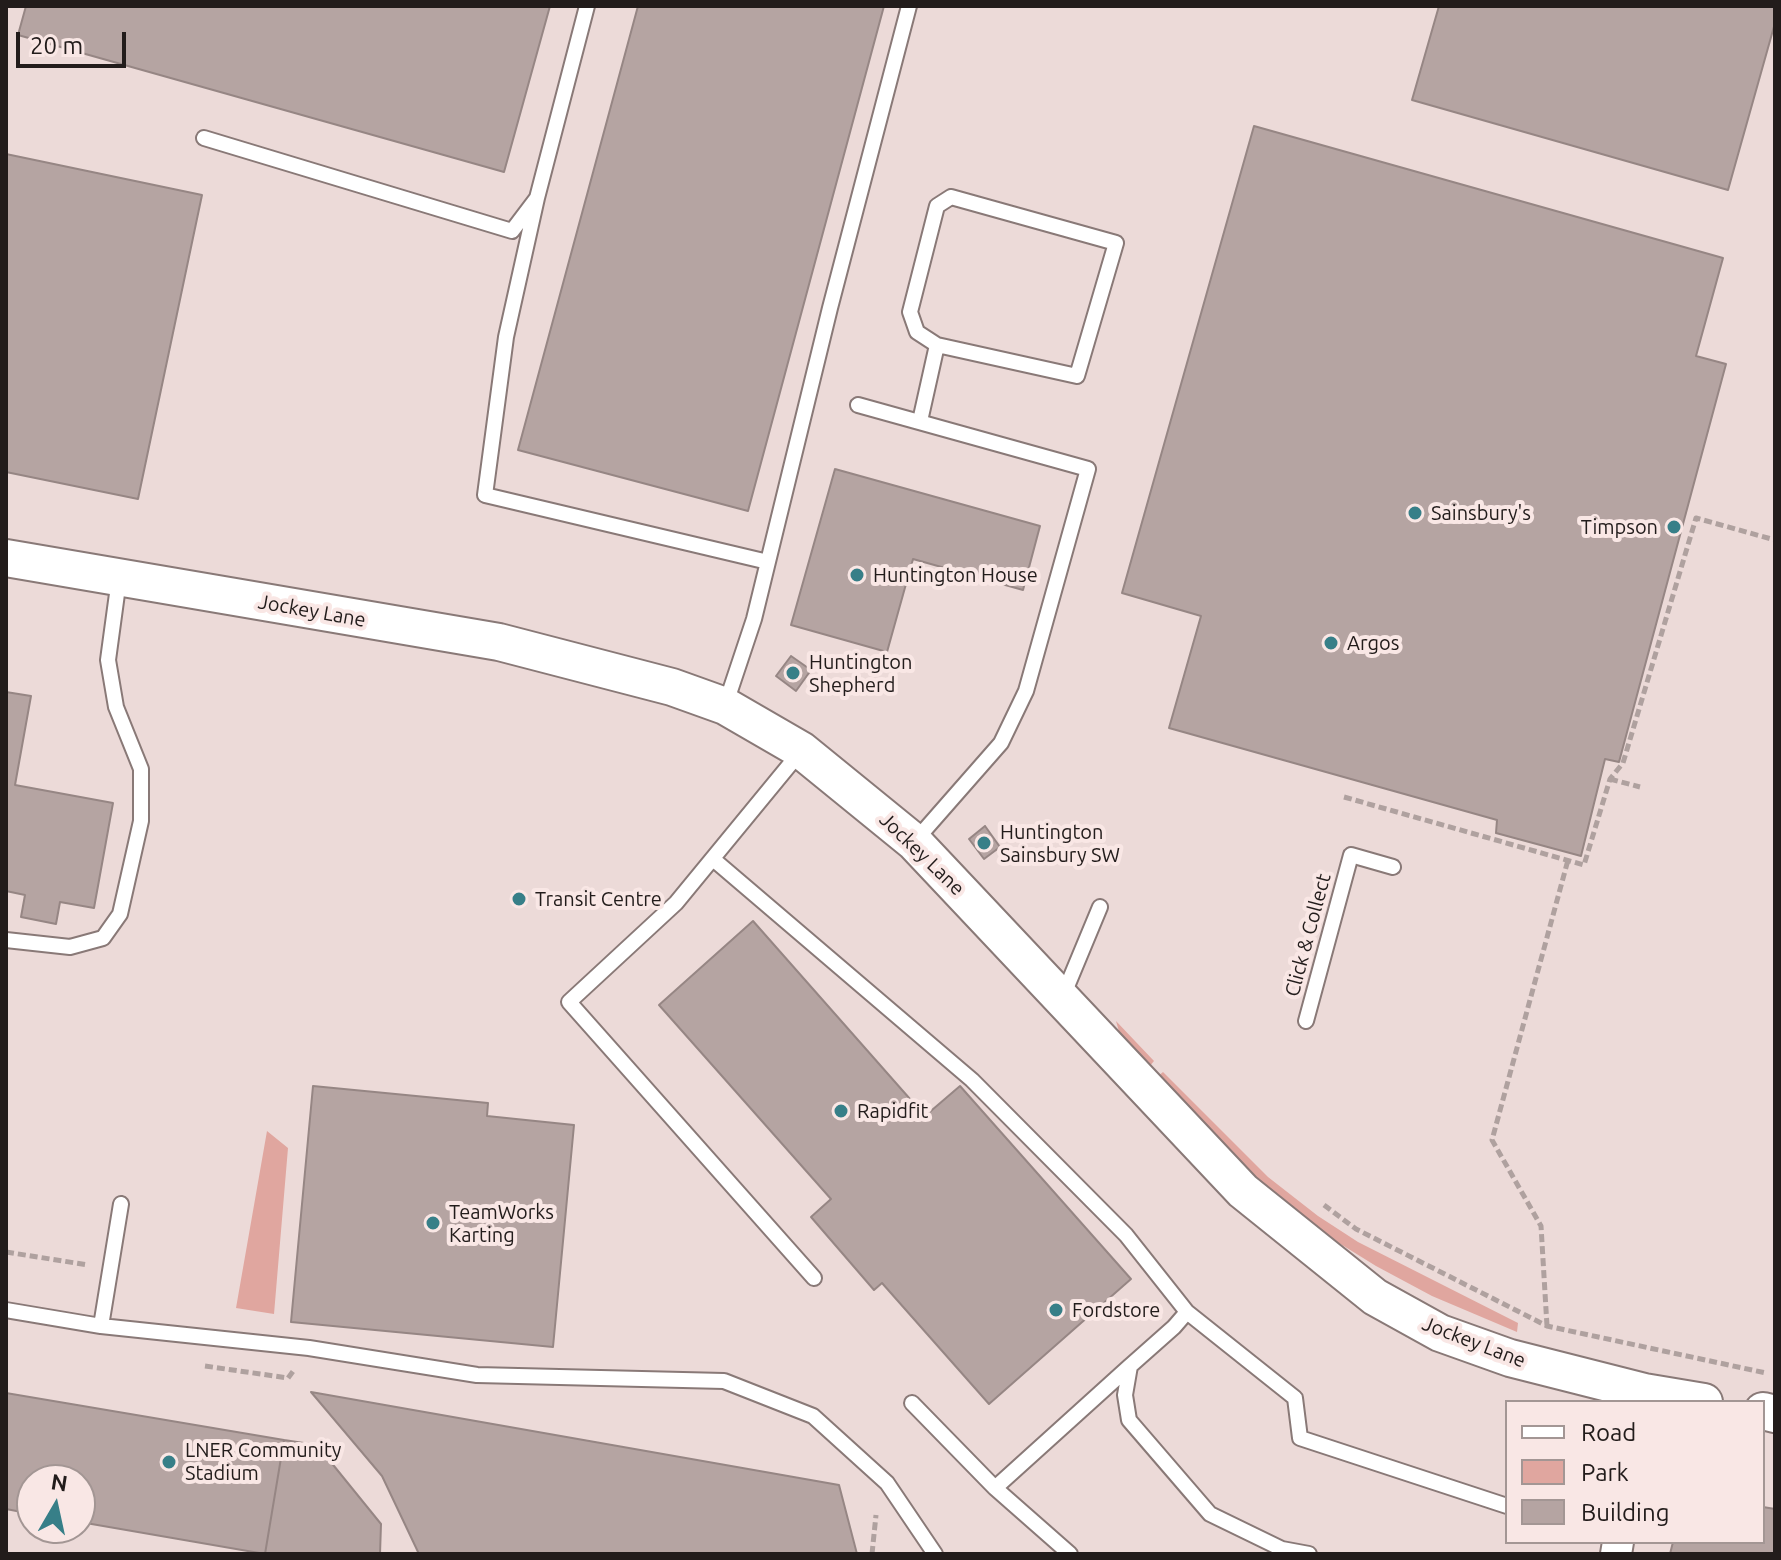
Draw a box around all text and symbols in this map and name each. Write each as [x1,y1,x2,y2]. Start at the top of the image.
scale bar [20,16,130,66]
text: 20 m [30,32,83,59]
place label: Sainsbury's [1431,501,1531,525]
marker: Sainsbury's [1406,504,1424,522]
place label: Timpson [1581,515,1658,539]
marker: Timpson [1665,518,1683,536]
place label: Huntington House [873,563,1038,587]
marker: Huntington House [848,566,866,584]
street label: Jockey Lane [256,590,368,632]
place label: Argos [1347,631,1399,655]
marker: Argos [1322,634,1340,652]
place label: Huntington Shepherd [809,650,912,697]
marker: Huntington Shepherd [784,664,802,682]
street label: Jockey Lane [875,808,969,900]
place label: Huntington Sainsbury SW [1000,820,1120,867]
marker: Huntington Sainsbury SW [975,834,993,852]
street label: Click & Collect [1280,871,1336,999]
place label: Transit Centre [535,887,662,911]
marker: Transit Centre [510,890,528,908]
place label: Rapidfit [857,1099,928,1123]
marker: Rapidfit [832,1102,850,1120]
place label: TeamWorks Karting [449,1200,554,1247]
marker: TeamWorks Karting [424,1214,442,1232]
place label: Fordstore [1072,1298,1160,1322]
marker: Fordstore [1047,1301,1065,1319]
street label: Jockey Lane [1419,1311,1529,1373]
legend [1505,1400,1765,1544]
text: Road [1581,1419,1636,1446]
place label: LNER Community Stadium [185,1438,341,1485]
marker: LNER Community Stadium [160,1453,178,1471]
text: Park [1581,1459,1629,1486]
north arrow [16,1464,96,1544]
text: N [49,1468,70,1495]
text: Building [1581,1499,1669,1526]

